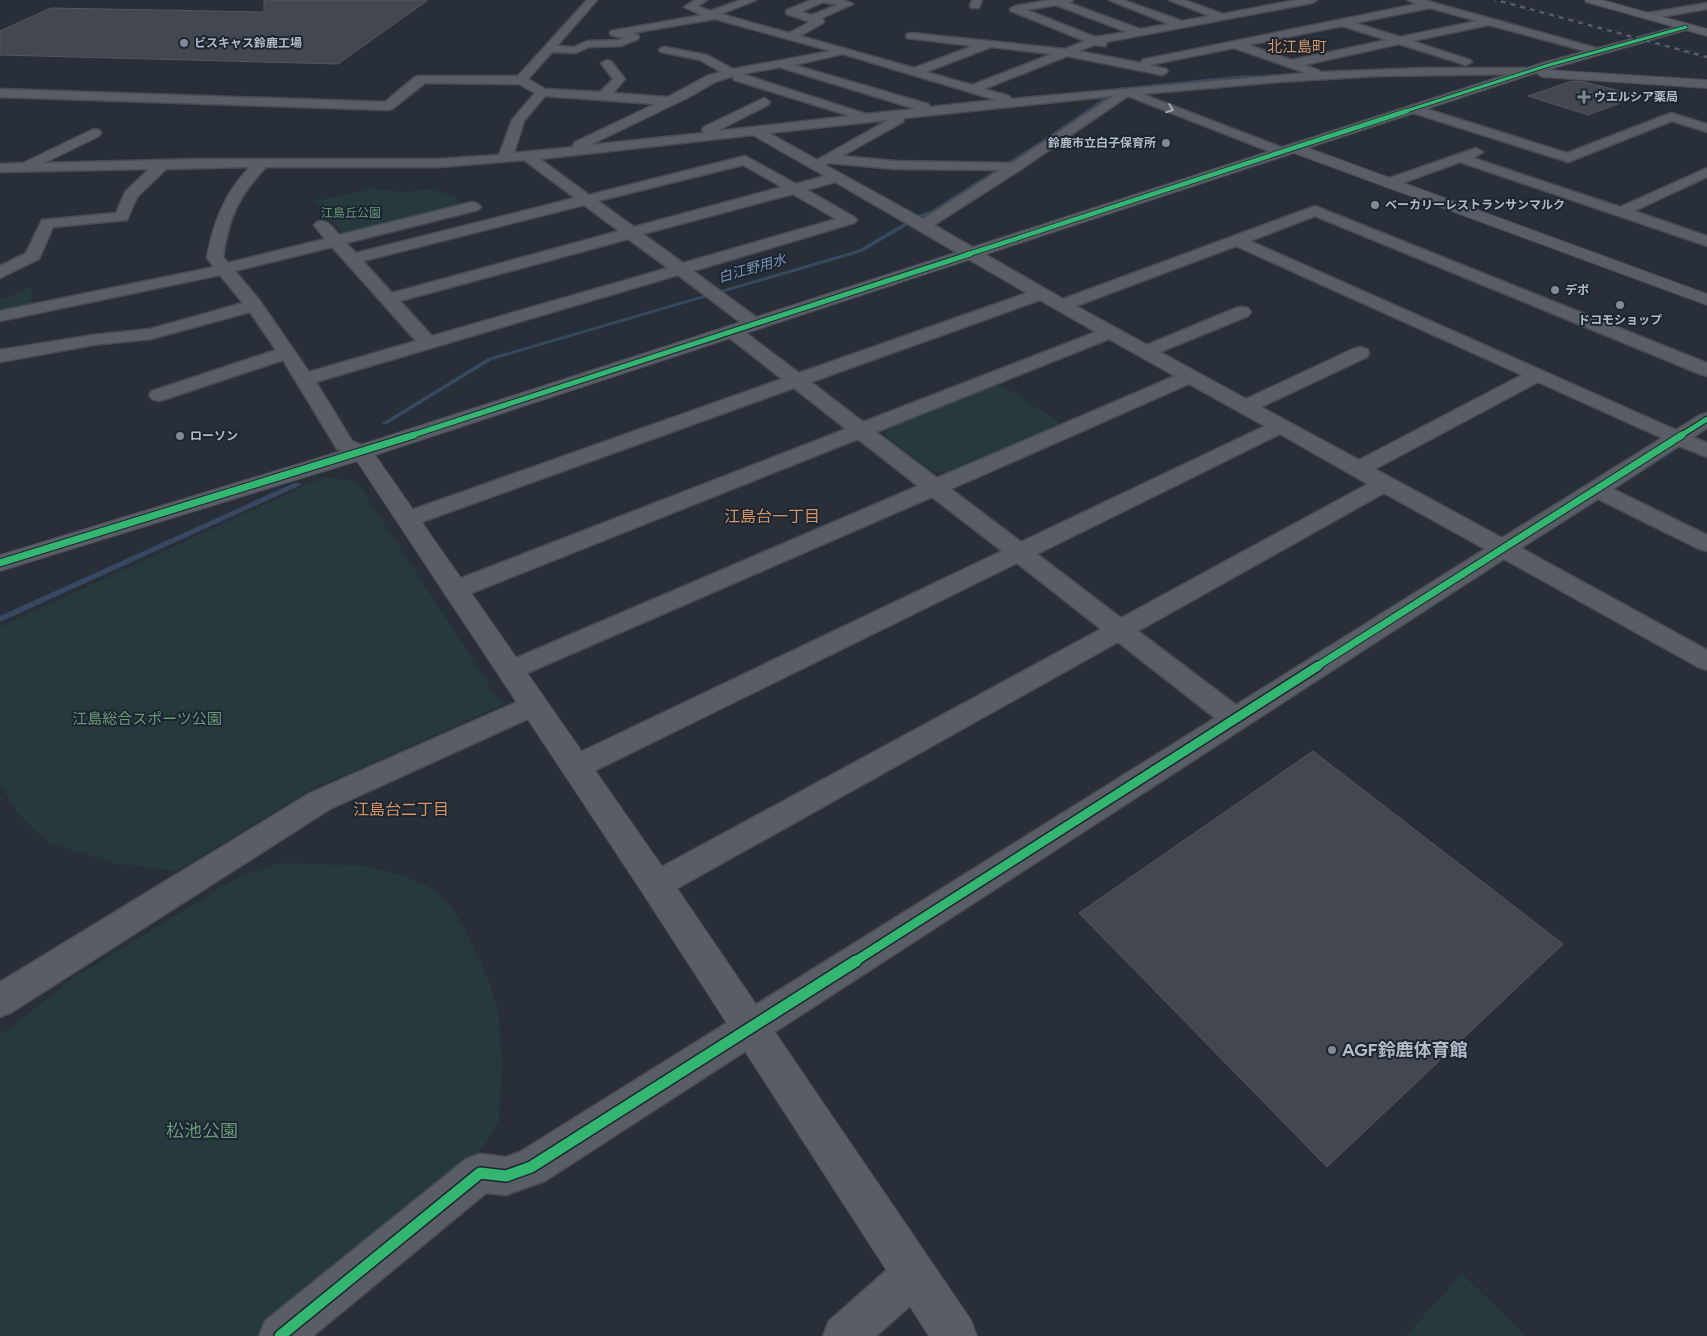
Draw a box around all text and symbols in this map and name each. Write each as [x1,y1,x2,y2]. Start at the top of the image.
place label: ビスキャス鈴鹿工場 [194,36,302,50]
marker: ビスキャス鈴鹿工場 [178,37,190,49]
district label: 北江島町 [1267,38,1327,56]
place label: ウエルシア薬局 [1594,90,1678,104]
marker: ウエルシア薬局 [1578,91,1590,103]
one-way arrow [1165,103,1174,113]
place label: 鈴鹿市立白子保育所 [1047,136,1156,150]
marker: 鈴鹿市立白子保育所 [1160,137,1172,149]
place label: ベーカリーレストランサンマルク [1385,198,1565,212]
marker: ベーカリーレストランサンマルク [1369,199,1381,211]
park label: 江島丘公園 [321,206,381,220]
water label: 白江野用水 [716,250,790,286]
place label: デポ [1565,283,1589,297]
marker: デポ [1549,284,1561,296]
marker: ドコモショップ [1614,299,1626,311]
place label: ドコモショップ [1578,313,1662,327]
place label: ローソン [190,429,238,443]
marker: ローソン [174,430,186,442]
district label: 江島台一丁目 [724,507,820,526]
park label: 江島総合スポーツ公園 [72,710,222,728]
district label: 江島台二丁目 [353,800,449,819]
place label: AGF鈴鹿体育館 [1342,1039,1468,1061]
marker: AGF鈴鹿体育館 [1326,1044,1338,1056]
park label: 松池公園 [166,1120,238,1142]

